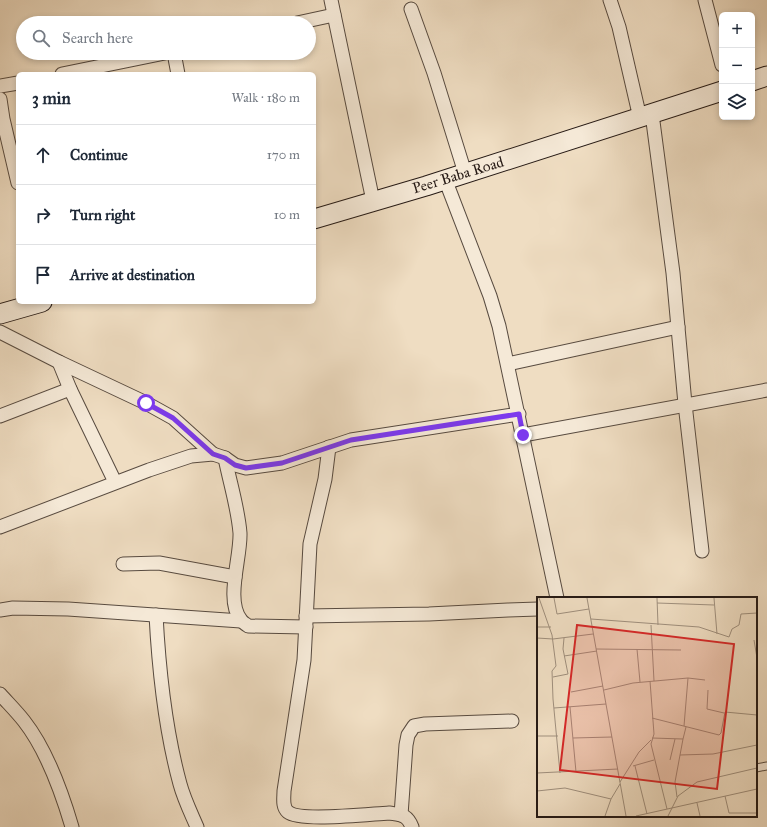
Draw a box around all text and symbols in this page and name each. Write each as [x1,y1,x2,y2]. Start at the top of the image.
map controls [719,12,755,120]
button: + [719,12,755,48]
search box [16,16,316,60]
icon: search [30,27,52,49]
text: Search here [62,29,133,47]
button: − [719,48,755,84]
button: layers [719,84,755,120]
text: 3 min [32,88,71,109]
text: Walk · 180 m [231,90,300,106]
icon: ahead [32,144,54,166]
text: Continue [70,146,128,164]
text: 170 m [267,147,300,163]
street label: Peer Baba Road [410,152,506,197]
icon: right [32,204,54,226]
text: Turn right [70,206,135,224]
text: 10 m [274,207,300,223]
icon: arrive [32,264,54,286]
text: Arrive at destination [70,266,195,284]
route start [137,394,155,412]
route end [514,426,532,444]
inset map [537,597,757,817]

